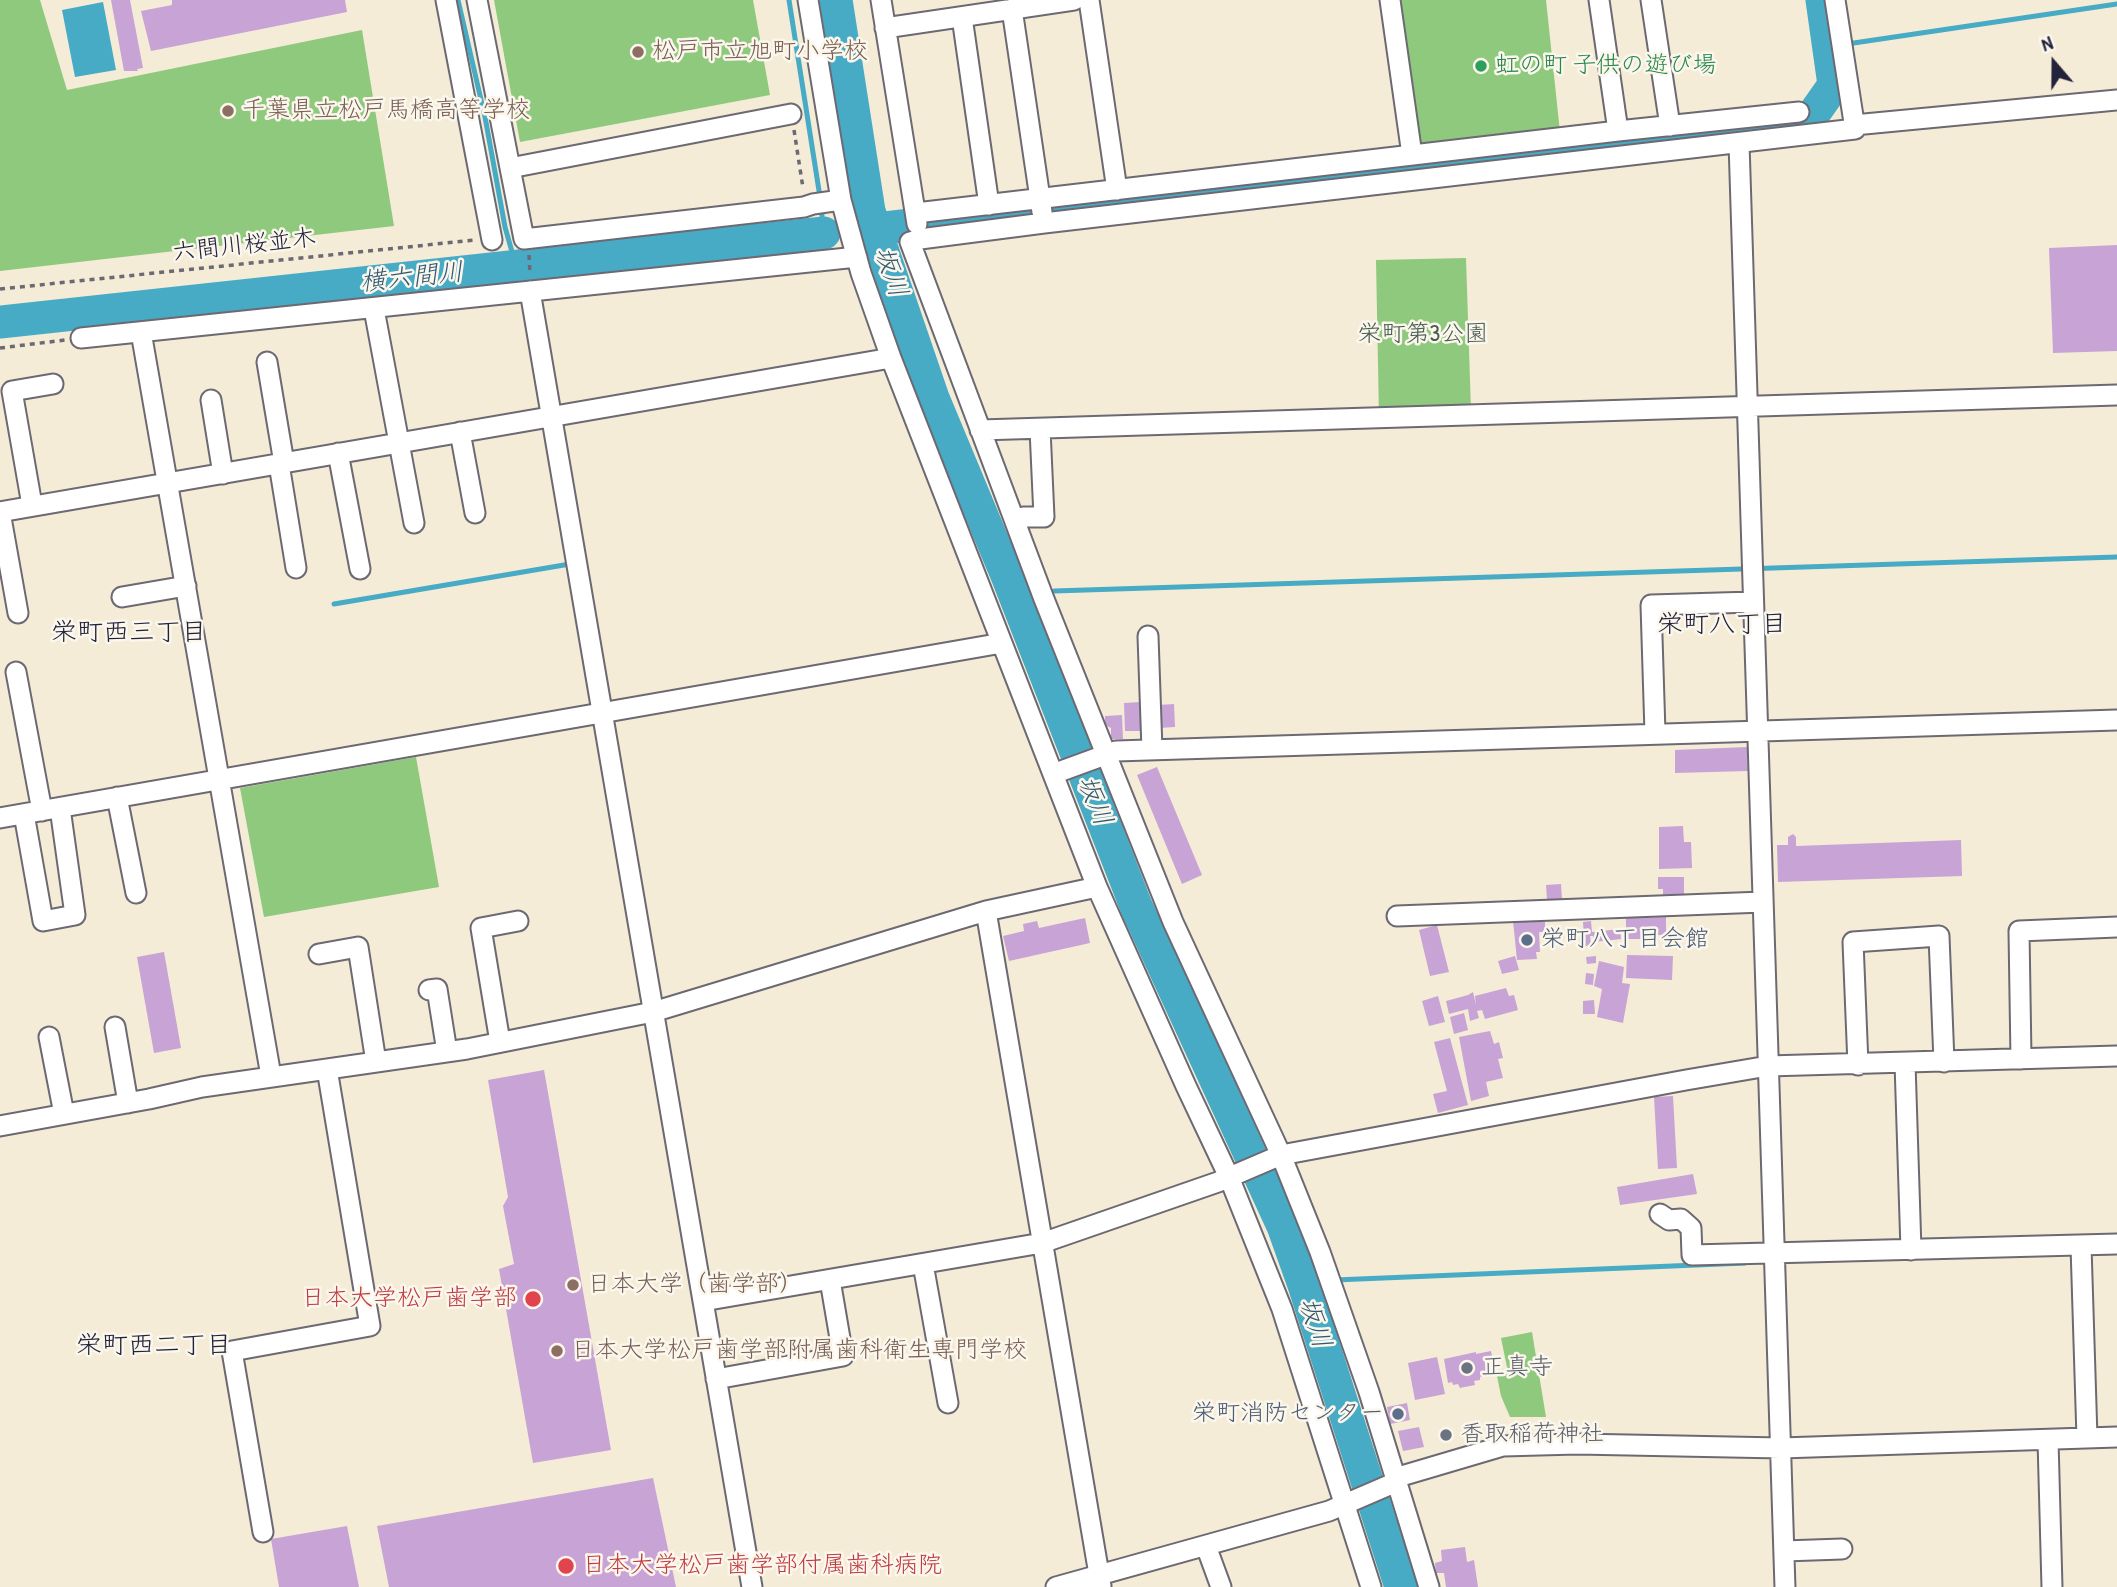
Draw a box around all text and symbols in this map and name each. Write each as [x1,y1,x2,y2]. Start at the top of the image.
north arrow [2019,28,2089,98]
text: N [2038,29,2056,57]
place label: 松戸市立旭町小学校 [652,38,868,66]
marker: 松戸市立旭町小学校 [630,44,646,60]
place label: 虹の町 子供の遊び場 [1495,52,1717,80]
marker: 虹の町 子供の遊び場 [1473,58,1489,74]
place label: 千葉県立松戸馬橋高等学校 [242,97,530,125]
marker: 千葉県立松戸馬橋高等学校 [220,103,236,119]
street label: 六間川桜並木 [171,224,317,268]
water label: 坂川 [867,242,913,302]
water label: 横六間川 [359,257,465,299]
park label: 栄町第3公園 [1358,321,1488,349]
district label: 栄町八丁目 [1657,609,1787,641]
district label: 栄町西三丁目 [51,617,207,649]
water label: 坂川 [1070,771,1118,831]
place label: 栄町八丁目会館 [1541,926,1709,954]
marker: 栄町八丁目会館 [1519,932,1535,948]
place label: 日本大学（歯学部） [587,1271,803,1299]
marker: 日本大学（歯学部） [565,1277,581,1293]
place label: 日本大学松戸歯学部 [301,1285,517,1313]
marker: 日本大学松戸歯学部 [523,1289,543,1309]
water label: 坂川 [1291,1293,1337,1353]
district label: 栄町西二丁目 [76,1330,232,1362]
place label: 日本大学松戸歯学部附属歯科衛生専門学校 [571,1337,1027,1365]
marker: 日本大学松戸歯学部附属歯科衛生専門学校 [549,1343,565,1359]
place label: 正真寺 [1481,1354,1553,1382]
marker: 正真寺 [1459,1360,1475,1376]
place label: 栄町消防センター [1192,1400,1384,1428]
marker: 栄町消防センター [1390,1406,1406,1422]
place label: 香取稲荷神社 [1460,1421,1604,1449]
marker: 香取稲荷神社 [1438,1427,1454,1443]
place label: 日本大学松戸歯学部付属歯科病院 [582,1552,942,1580]
marker: 日本大学松戸歯学部付属歯科病院 [556,1556,576,1576]

